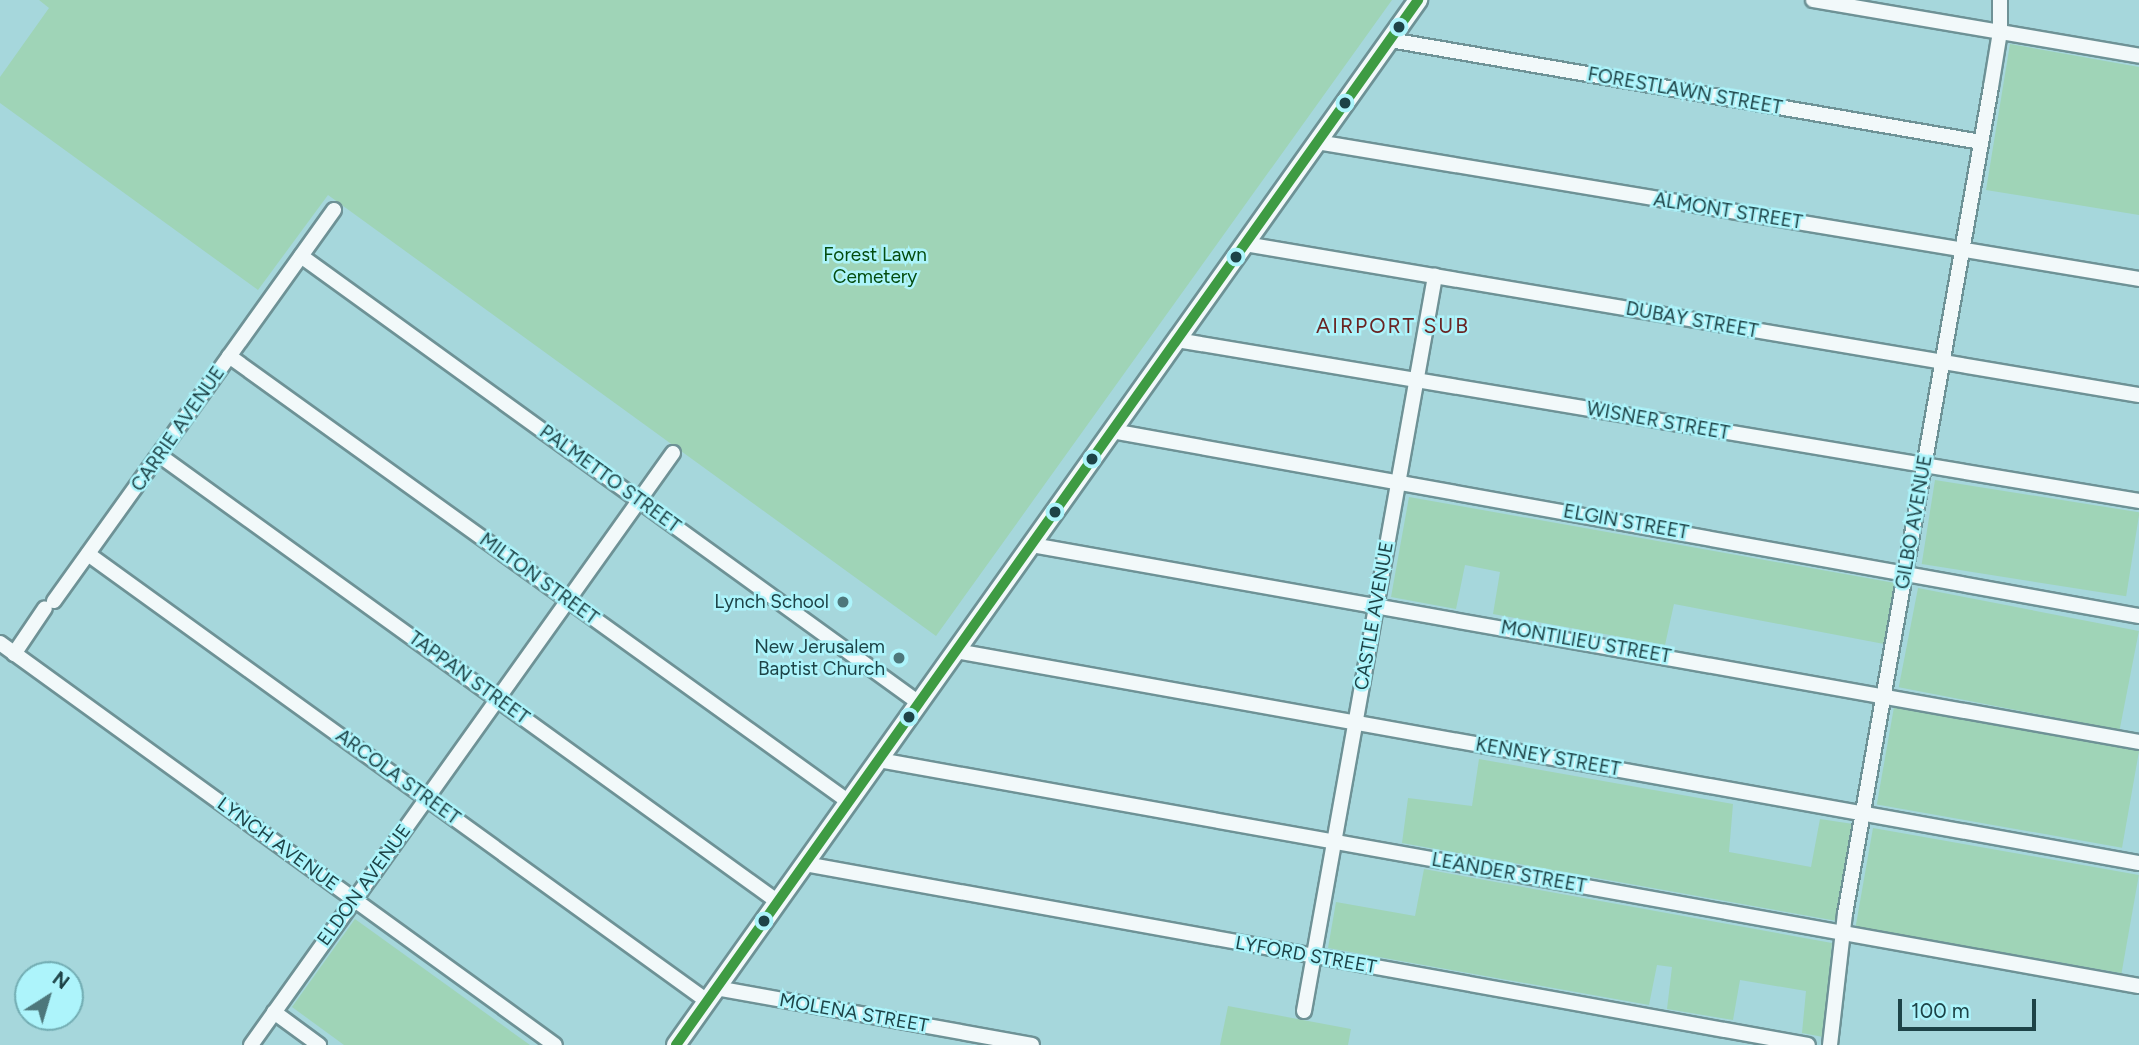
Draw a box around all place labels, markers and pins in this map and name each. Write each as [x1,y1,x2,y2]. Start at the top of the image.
unlabelled marker [1392,20,1406,34]
unlabelled marker [1338,96,1352,110]
unlabelled marker [1229,250,1243,264]
unlabelled marker [1085,452,1099,466]
unlabelled marker [1048,505,1062,519]
place label: Lynch School [714,591,829,613]
marker: Lynch School [835,594,851,610]
place label: New Jerusalem Baptist Church [754,636,885,680]
marker: New Jerusalem Baptist Church [891,650,907,666]
unlabelled marker [902,710,916,724]
unlabelled marker [757,914,771,928]

